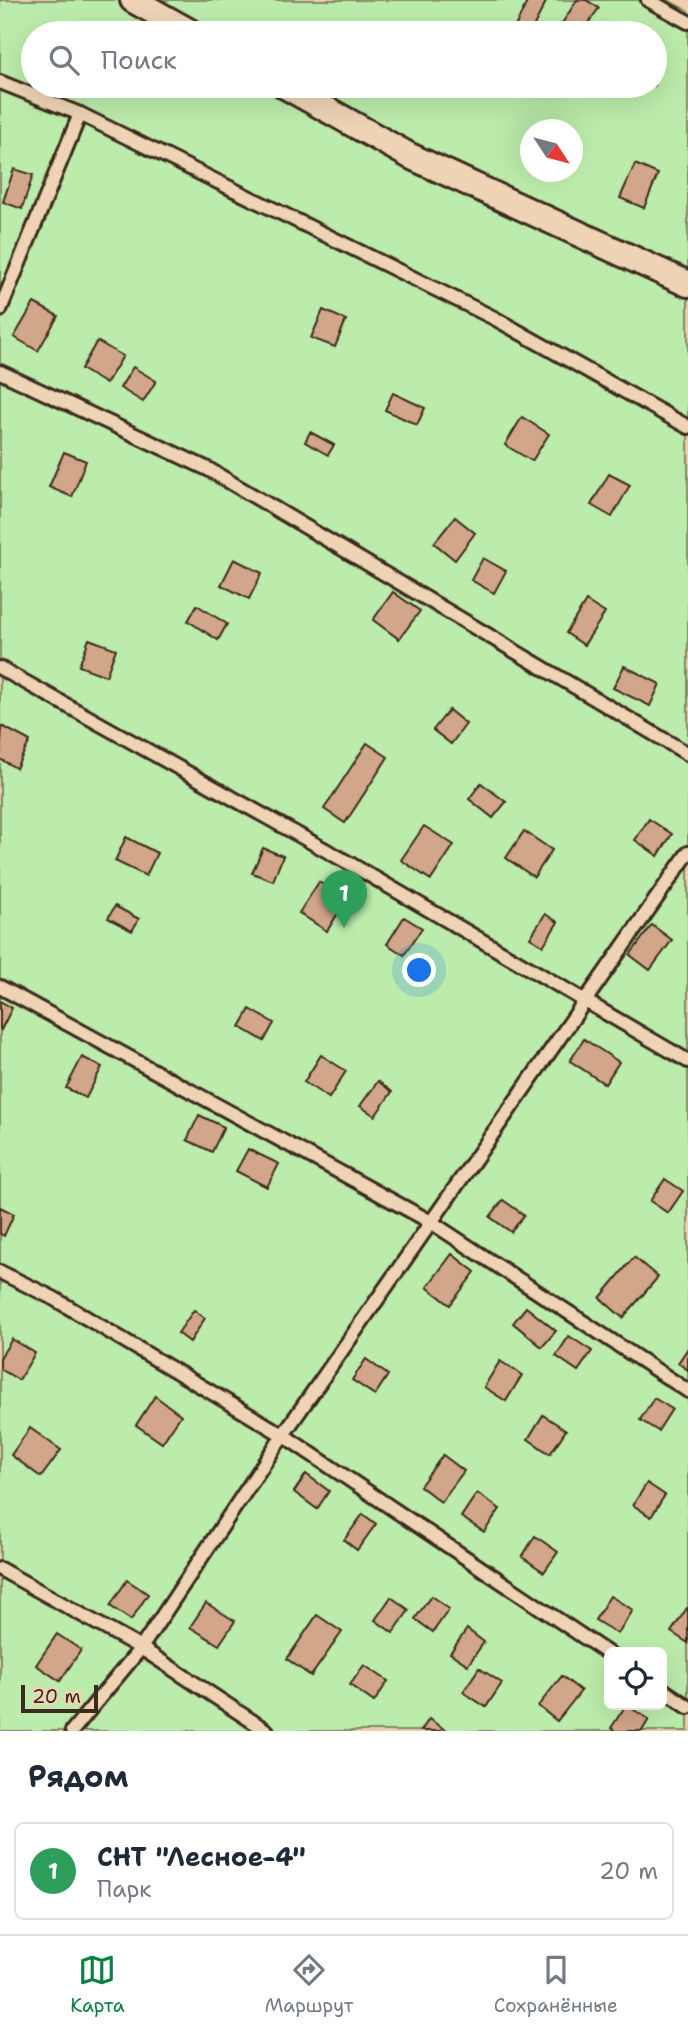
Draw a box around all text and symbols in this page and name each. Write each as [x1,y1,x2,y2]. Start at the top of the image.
search box [21,21,667,98]
icon: search [45,41,83,79]
text: Поиск [101,42,177,77]
north arrow [520,119,583,182]
pin: 1 [321,870,367,928]
your location [402,953,436,987]
map controls [604,1647,667,1710]
button: locate [604,1647,667,1710]
scale bar [21,1682,98,1714]
text: 20 m [32,1684,81,1709]
text: Рядом [28,1756,128,1797]
text: СНТ "Лесное-4" [97,1839,306,1874]
text: 1 [48,1856,58,1886]
text: 20 m [599,1856,658,1886]
text: Парк [97,1874,152,1904]
tab: Карта [70,1951,125,2018]
tab: Маршрут [265,1951,353,2018]
tab: Сохранённые [494,1951,618,2018]

